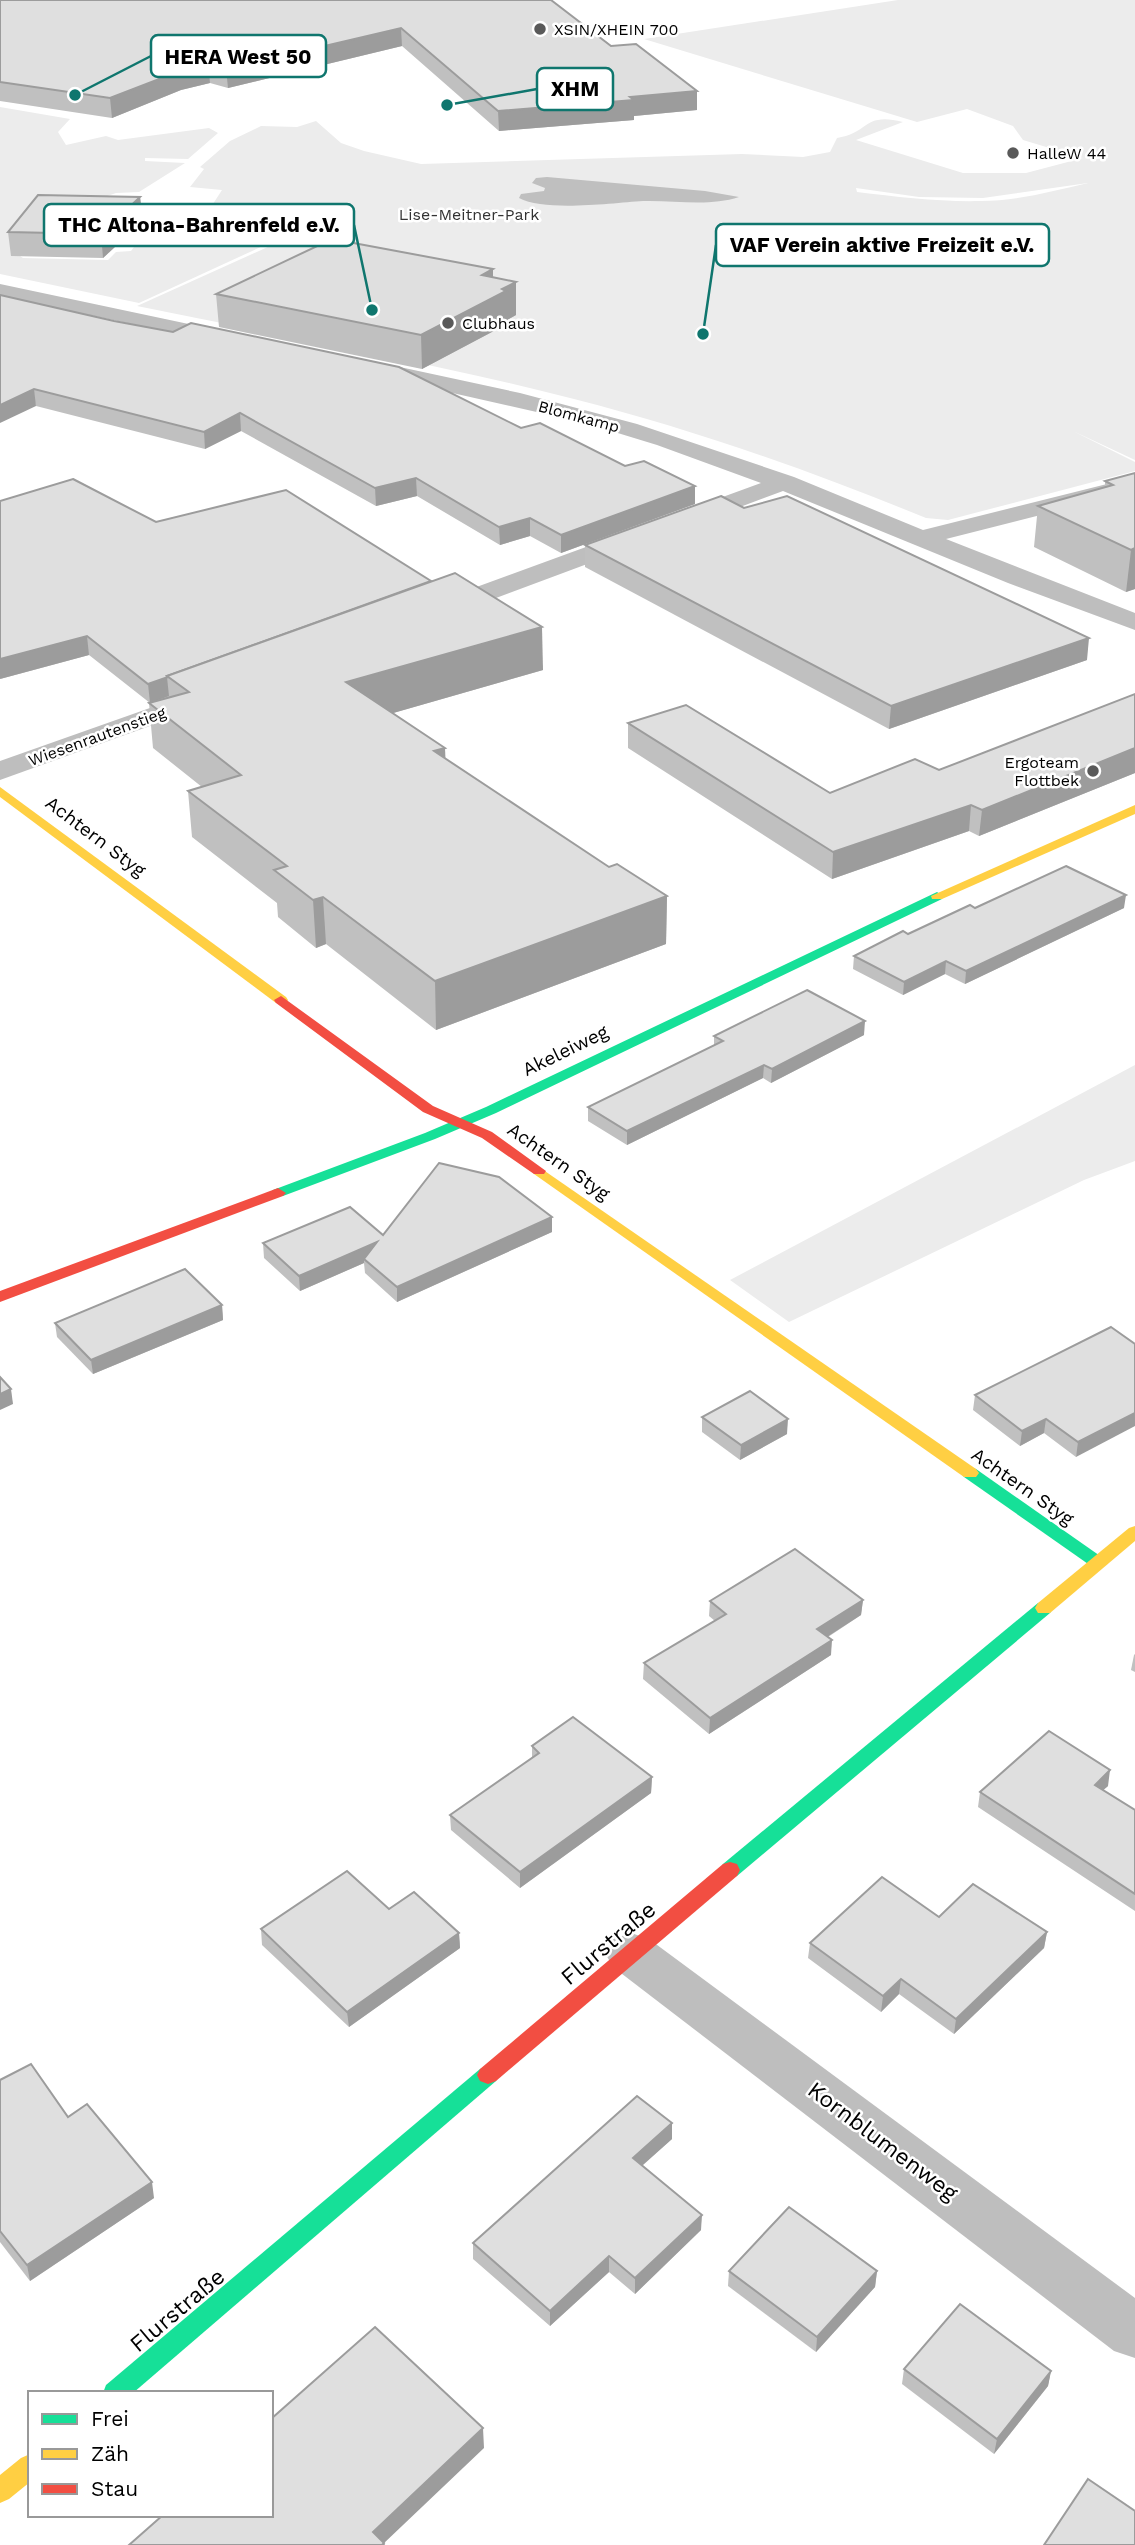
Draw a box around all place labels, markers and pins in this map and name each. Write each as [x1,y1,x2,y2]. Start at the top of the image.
place label: XSIN/XHEIN 700 [554,20,678,39]
marker: XSIN/XHEIN 700 [532,21,548,37]
callout: HERA West 50 [151,35,326,77]
callout: XHM [537,68,613,110]
place label: HalleW 44 [1027,144,1106,163]
marker: HalleW 44 [1005,145,1021,161]
callout: THC Altona-Bahrenfeld e.V. [44,204,354,246]
callout: VAF Verein aktive Freizeit e.V. [716,224,1049,266]
place label: Clubhaus [462,314,535,333]
marker: Clubhaus [440,315,456,331]
place label: Ergoteam Flottbek [1004,753,1079,790]
marker: Ergoteam Flottbek [1085,763,1101,779]

